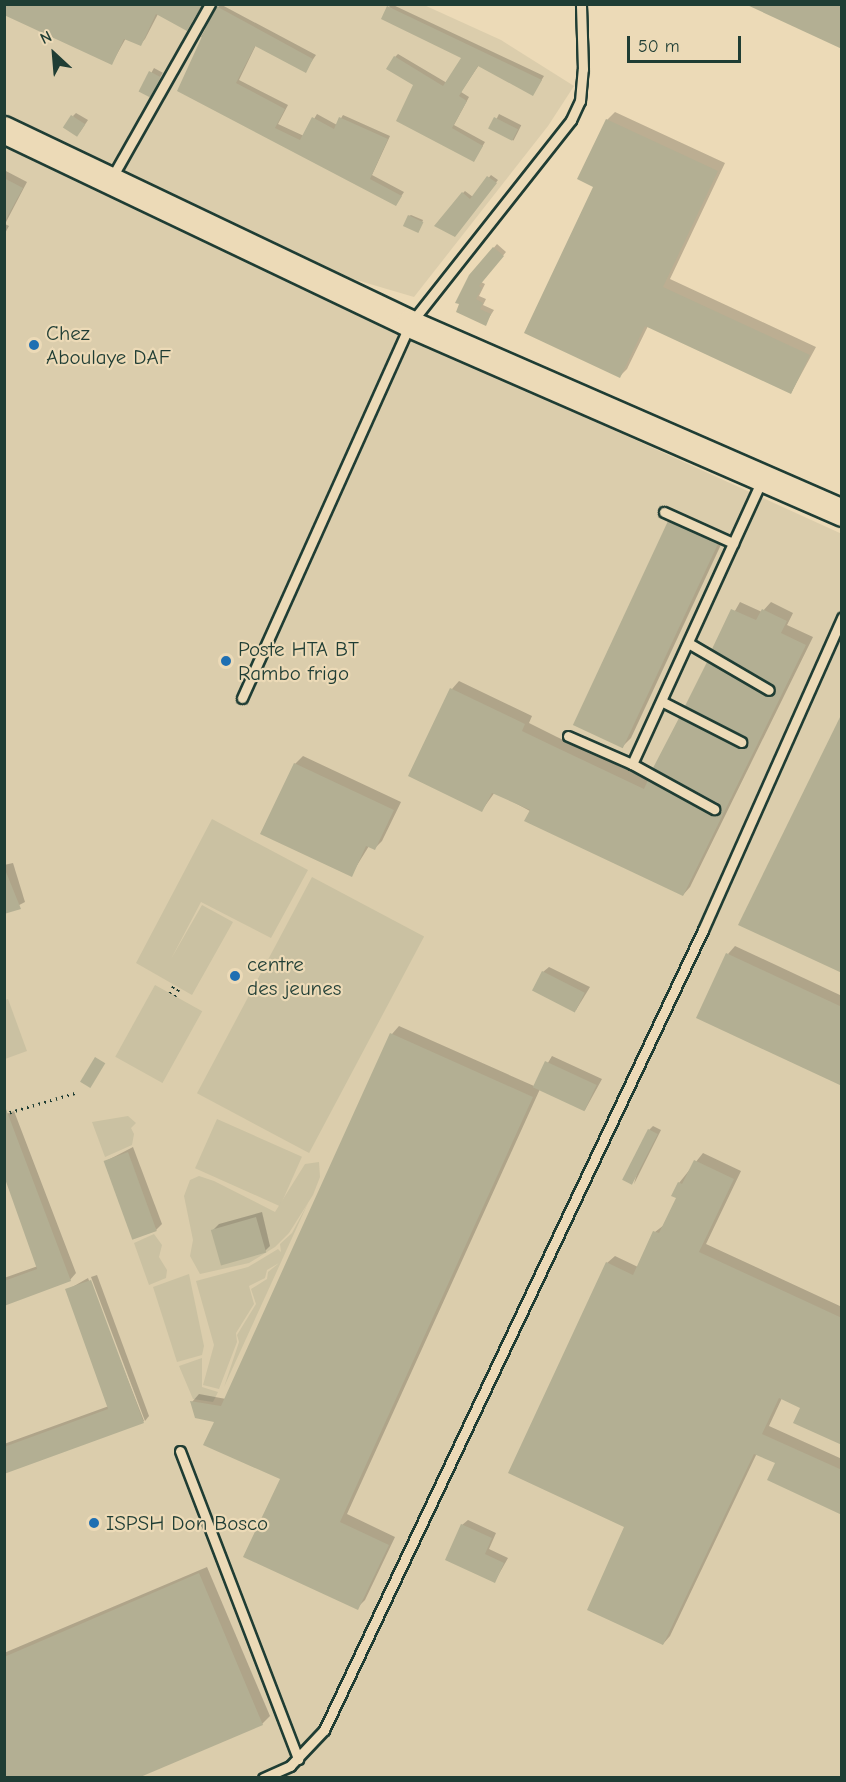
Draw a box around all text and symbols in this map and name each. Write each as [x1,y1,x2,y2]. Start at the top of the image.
north arrow [24,24,84,84]
scale bar [630,24,744,62]
text: N [37,27,55,48]
text: 50 m [638,36,680,57]
place label: Chez Aboulaye DAF [46,320,171,370]
marker: Chez Aboulaye DAF [27,338,41,352]
place label: Poste HTA BT Rambo frigo [238,636,359,686]
marker: Poste HTA BT Rambo frigo [219,654,233,668]
place label: centre des jeunes [247,951,341,1001]
marker: centre des jeunes [228,969,242,983]
place label: ISPSH Don Bosco [106,1510,268,1536]
marker: ISPSH Don Bosco [87,1516,101,1530]

